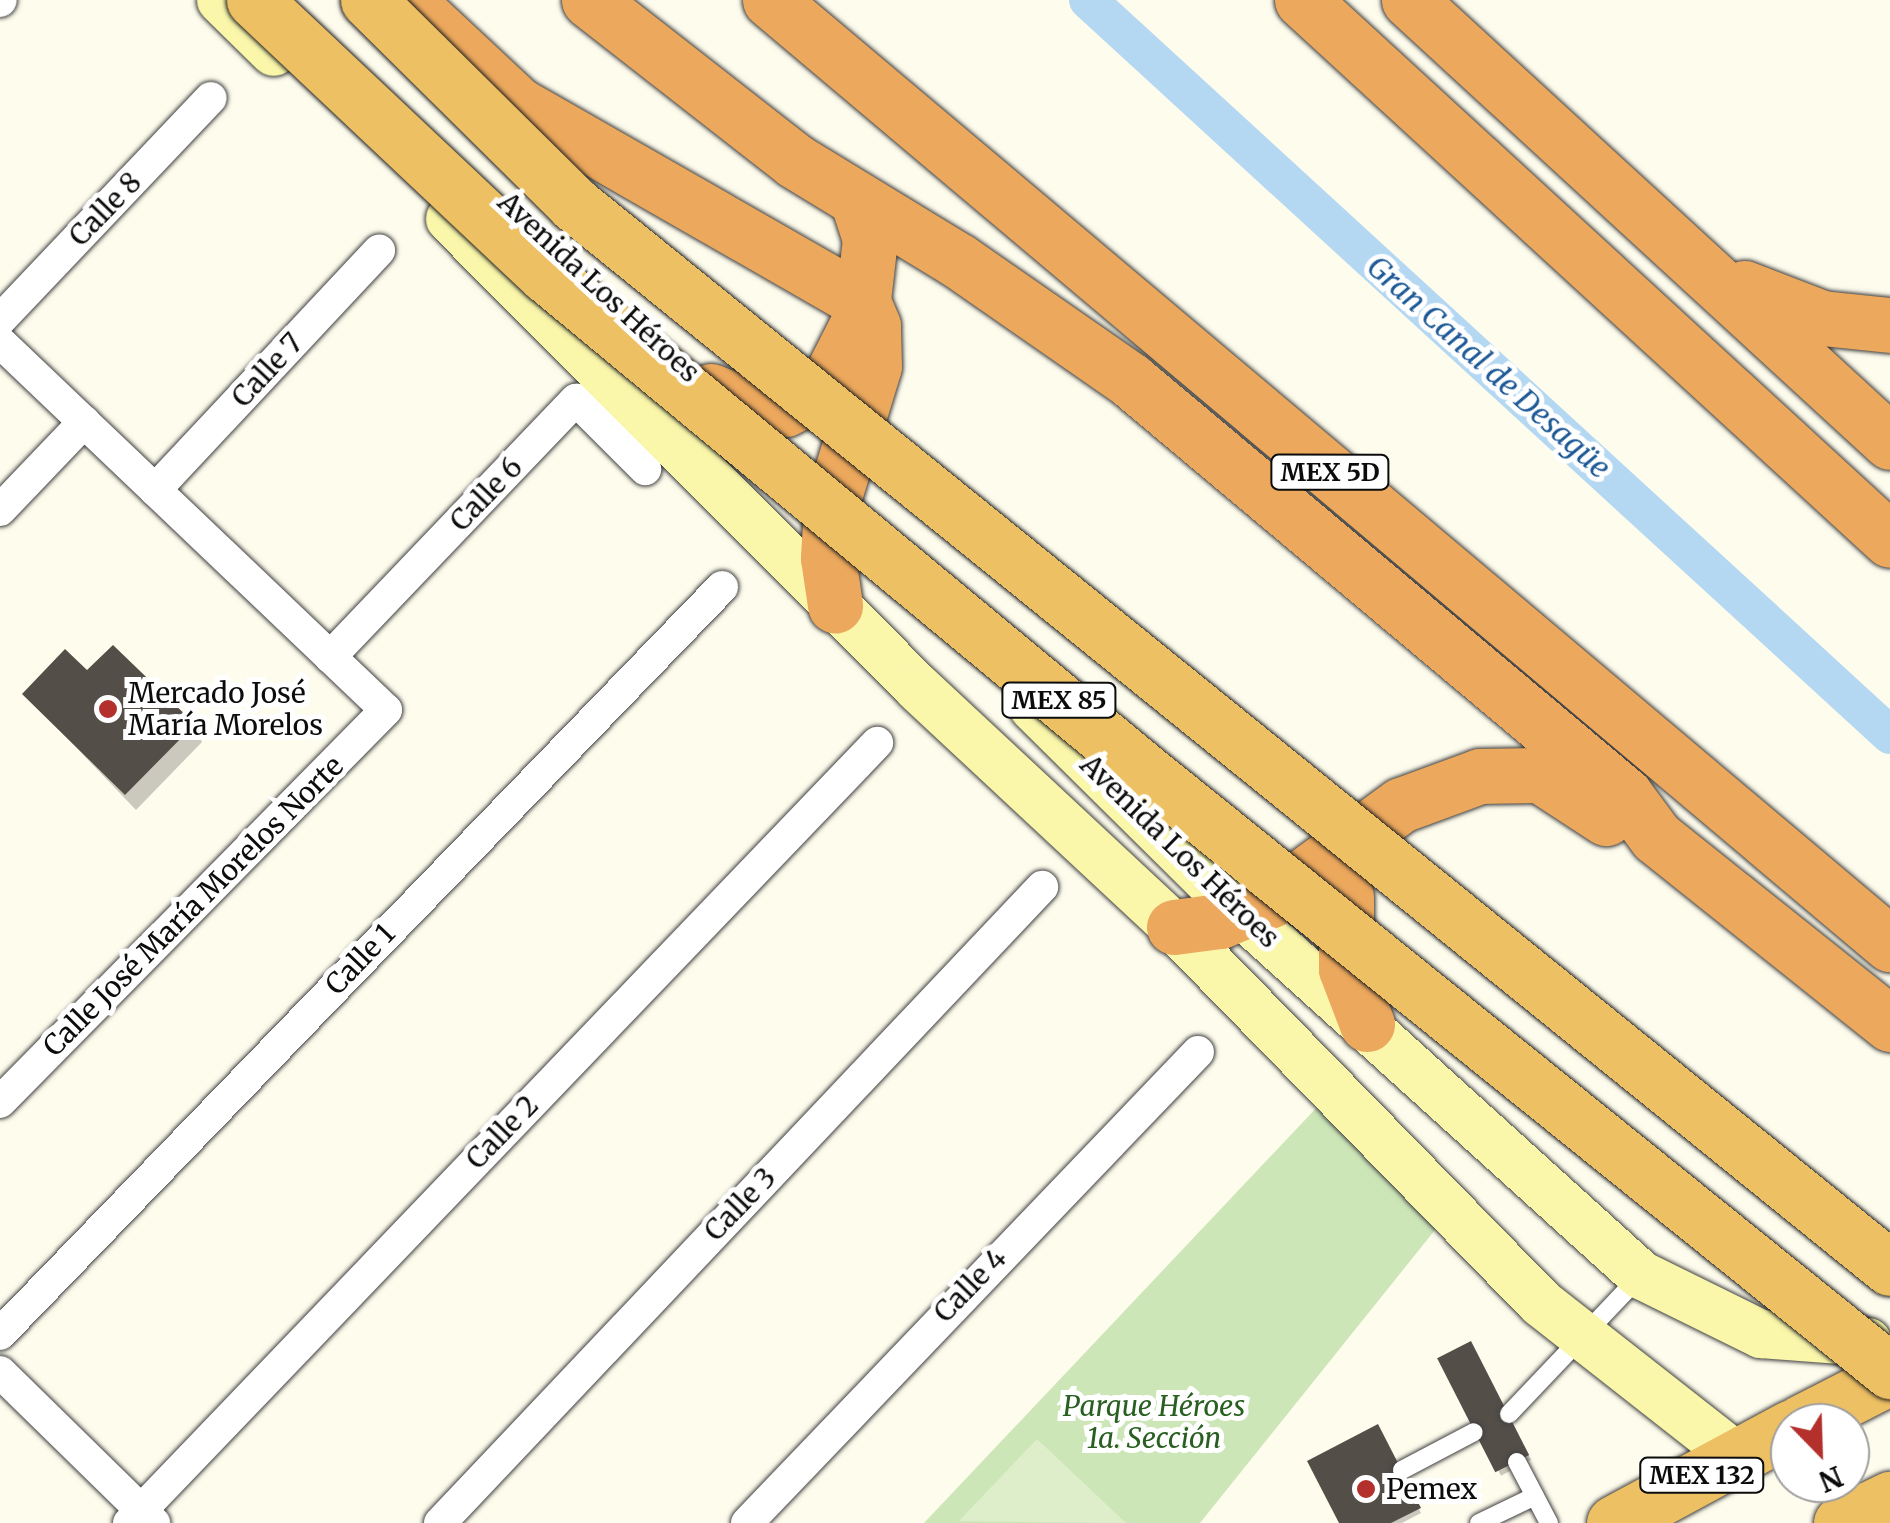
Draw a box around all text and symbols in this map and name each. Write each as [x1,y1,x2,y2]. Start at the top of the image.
street label: Calle 8 [62,165,148,253]
street label: Avenida Los Héroes [491,185,707,389]
water label: Gran Canal de Desagüe [1360,248,1618,486]
street label: Calle 7 [225,326,309,414]
street label: Calle 6 [443,450,529,538]
road number: MEX 5D [1270,452,1390,492]
place label: Mercado José María Morelos [128,676,323,742]
road number: MEX 85 [999,680,1119,720]
marker: Mercado José María Morelos [97,698,119,720]
street label: Avenida Los Héroes [1074,748,1286,954]
street label: Calle José María Morelos Norte [36,749,350,1063]
street label: Calle 1 [318,917,402,1001]
street label: Calle 2 [459,1088,545,1176]
street label: Calle 3 [697,1161,783,1247]
street label: Calle 4 [927,1241,1013,1329]
park label: Parque Héroes 1a. Sección [1063,1389,1245,1455]
north arrow [1770,1403,1870,1503]
road number: MEX 132 [1637,1455,1767,1495]
text: N [1814,1458,1848,1500]
place label: Pemex [1386,1472,1477,1506]
marker: Pemex [1355,1478,1377,1500]

